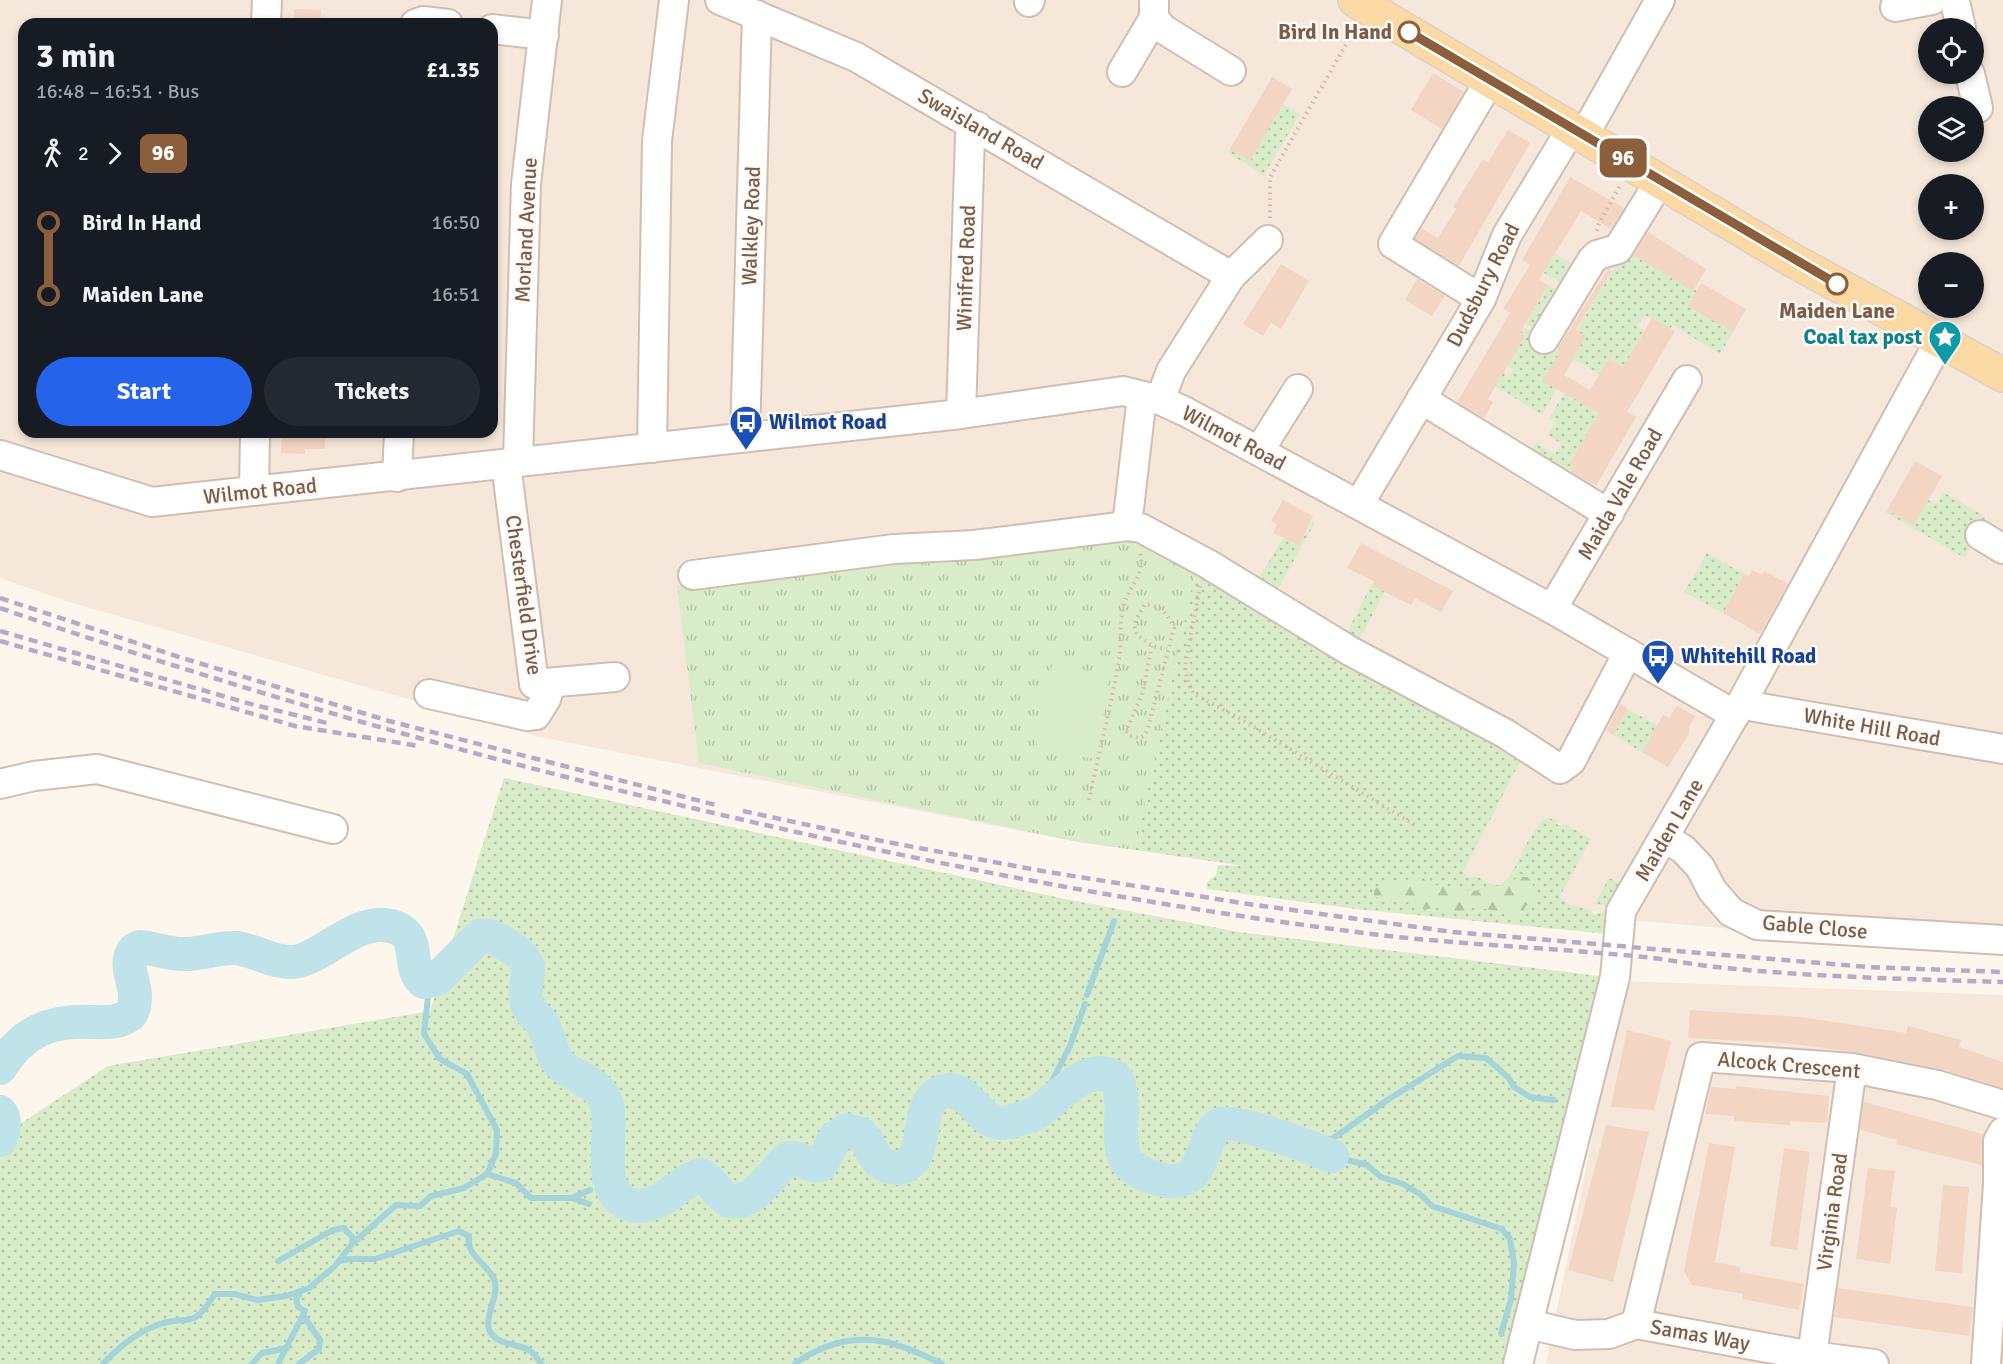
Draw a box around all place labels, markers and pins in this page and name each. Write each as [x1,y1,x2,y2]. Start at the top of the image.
place label: Bird In Hand [1278,19,1392,45]
marker: Bird In Hand [1398,21,1420,43]
marker: Maiden Lane [1826,273,1848,295]
place label: Maiden Lane [1779,298,1895,324]
place icon: Coal tax post [1927,319,1963,366]
place label: Coal tax post [1804,324,1922,350]
bus stop icon: Wilmot Road [728,404,764,451]
place label: Wilmot Road [769,409,887,435]
bus stop icon: Whitehill Road [1640,638,1676,685]
place label: Whitehill Road [1681,643,1816,669]

